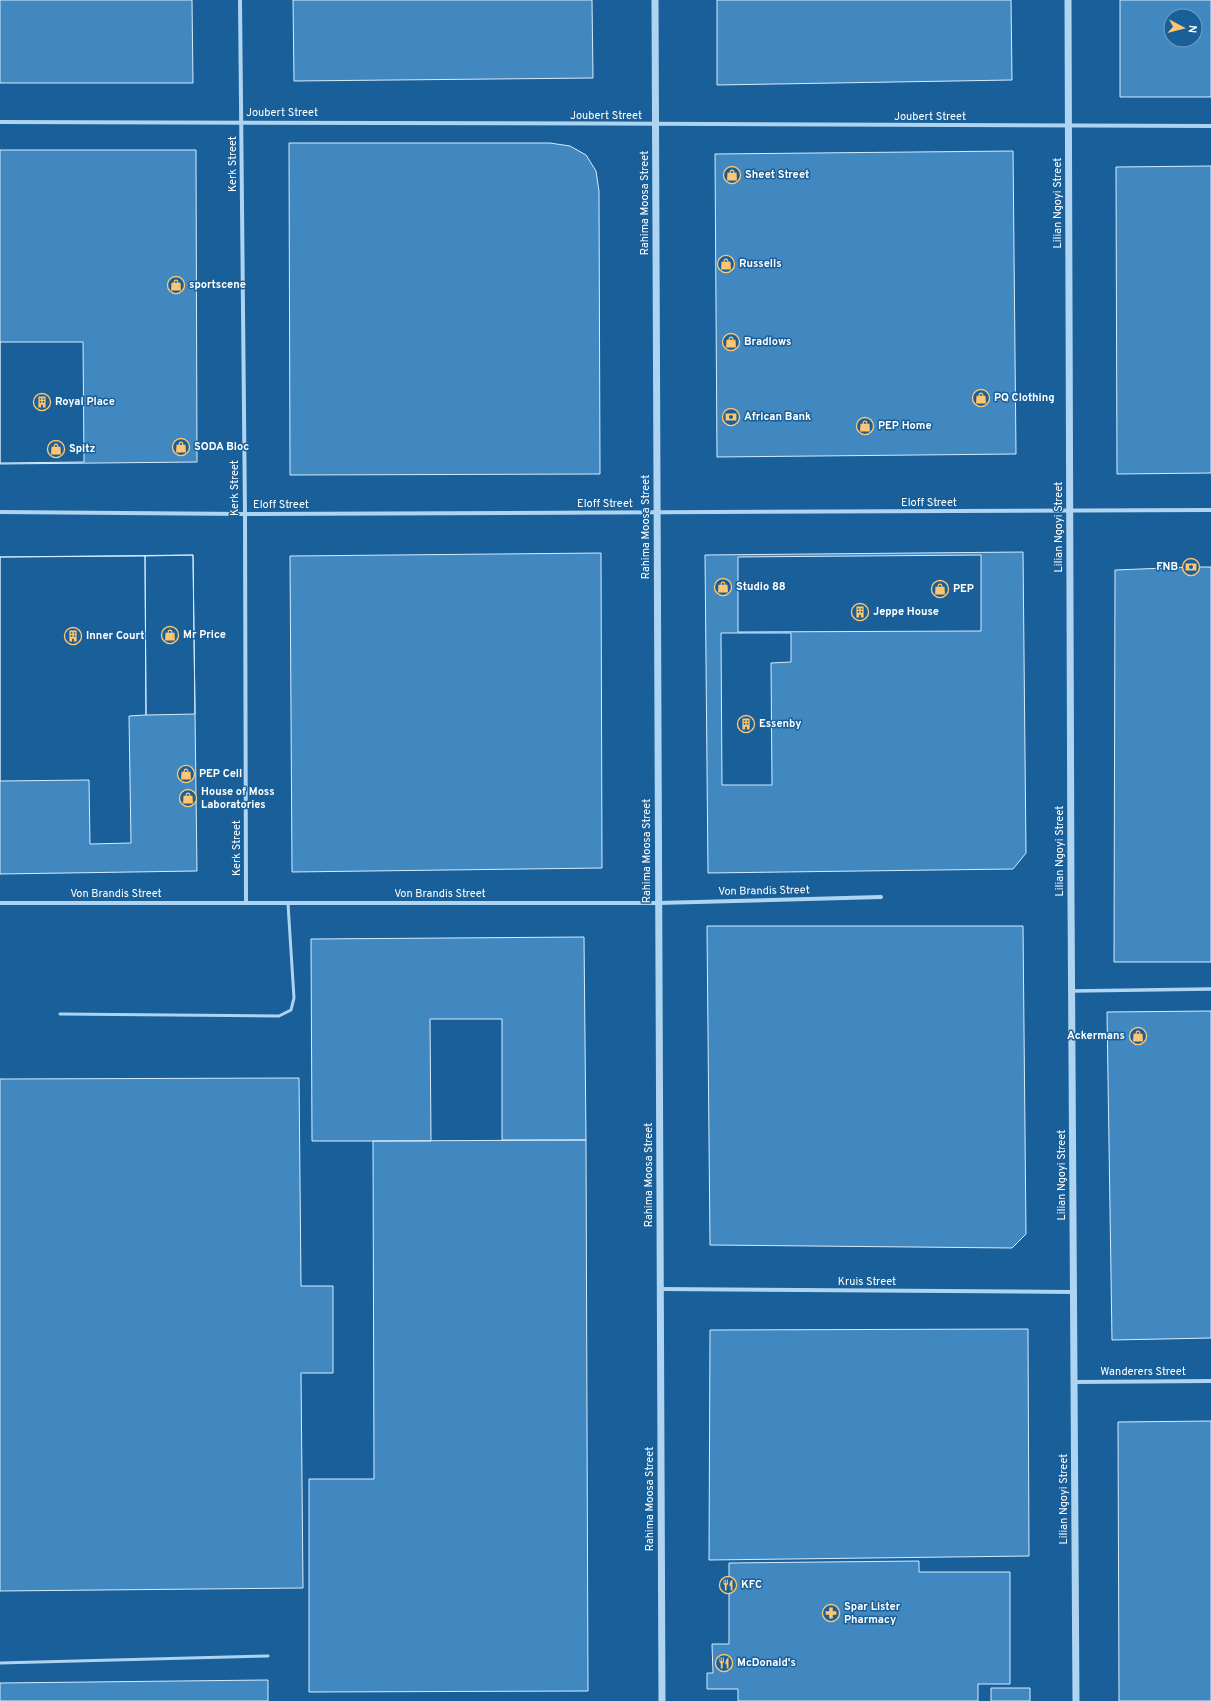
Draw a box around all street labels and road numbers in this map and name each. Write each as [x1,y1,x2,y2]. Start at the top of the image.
street label: Joubert Street [246,106,318,120]
street label: Joubert Street [570,109,642,123]
street label: Joubert Street [894,110,966,124]
street label: Kerk Street [226,136,240,192]
street label: Rahima Moosa Street [638,151,652,255]
street label: Lilian Ngoyi Street [1051,158,1065,248]
street label: Kerk Street [228,460,242,516]
street label: Rahima Moosa Street [639,475,653,579]
street label: Lilian Ngoyi Street [1052,482,1066,572]
street label: Eloff Street [901,496,957,510]
street label: Eloff Street [577,497,633,511]
street label: Eloff Street [253,498,309,512]
street label: Rahima Moosa Street [640,799,654,903]
street label: Lilian Ngoyi Street [1053,806,1067,896]
street label: Kerk Street [230,820,244,876]
street label: Von Brandis Street [718,883,810,899]
street label: Von Brandis Street [70,887,162,901]
street label: Von Brandis Street [394,887,486,901]
street label: Rahima Moosa Street [642,1123,656,1227]
street label: Lilian Ngoyi Street [1055,1130,1069,1220]
street label: Kruis Street [838,1275,896,1289]
street label: Wanderers Street [1100,1365,1186,1379]
street label: Rahima Moosa Street [643,1447,657,1551]
street label: Lilian Ngoyi Street [1057,1454,1071,1544]

